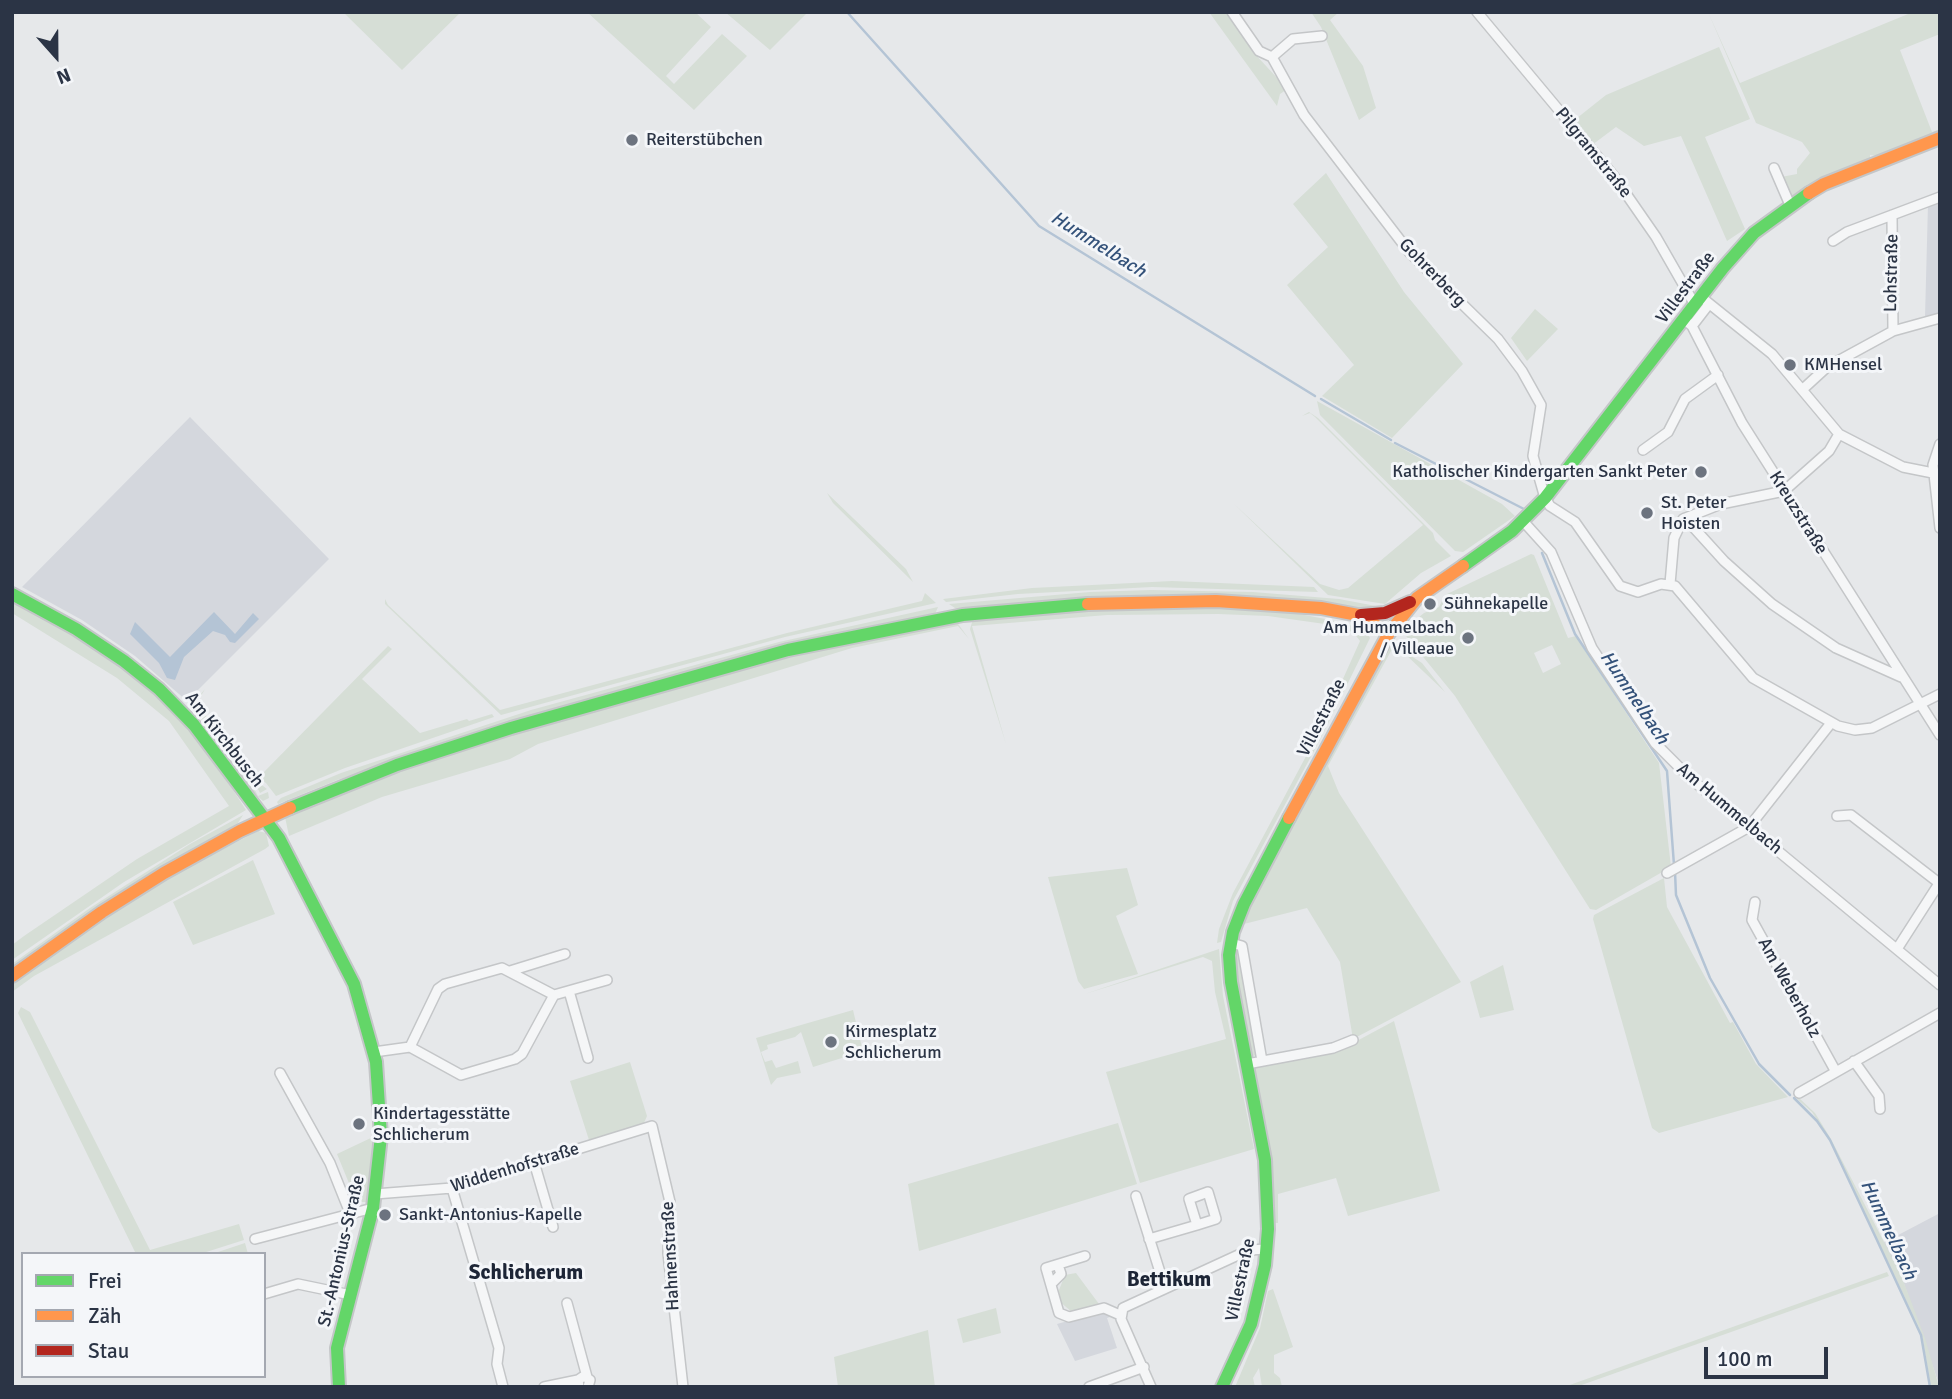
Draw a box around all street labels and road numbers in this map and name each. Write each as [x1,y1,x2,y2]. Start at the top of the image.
street label: Pilgramstraße [1550,104,1636,202]
street label: Gohrerberg [1394,234,1470,312]
street label: Lohstraße [1881,234,1903,312]
street label: Villestraße [1652,248,1720,328]
street label: Kreuzstraße [1764,467,1832,559]
street label: Villestraße [1293,675,1351,761]
street label: Am Kirchbusch [180,688,268,792]
street label: Am Hummelbach [1672,759,1786,859]
street label: Am Weberholz [1753,934,1825,1042]
street label: Widdenhofstraße [448,1138,582,1198]
street label: St.-Antonius-Straße [314,1173,370,1329]
street label: Hahnenstraße [657,1201,685,1311]
street label: Villestraße [1222,1236,1260,1324]

